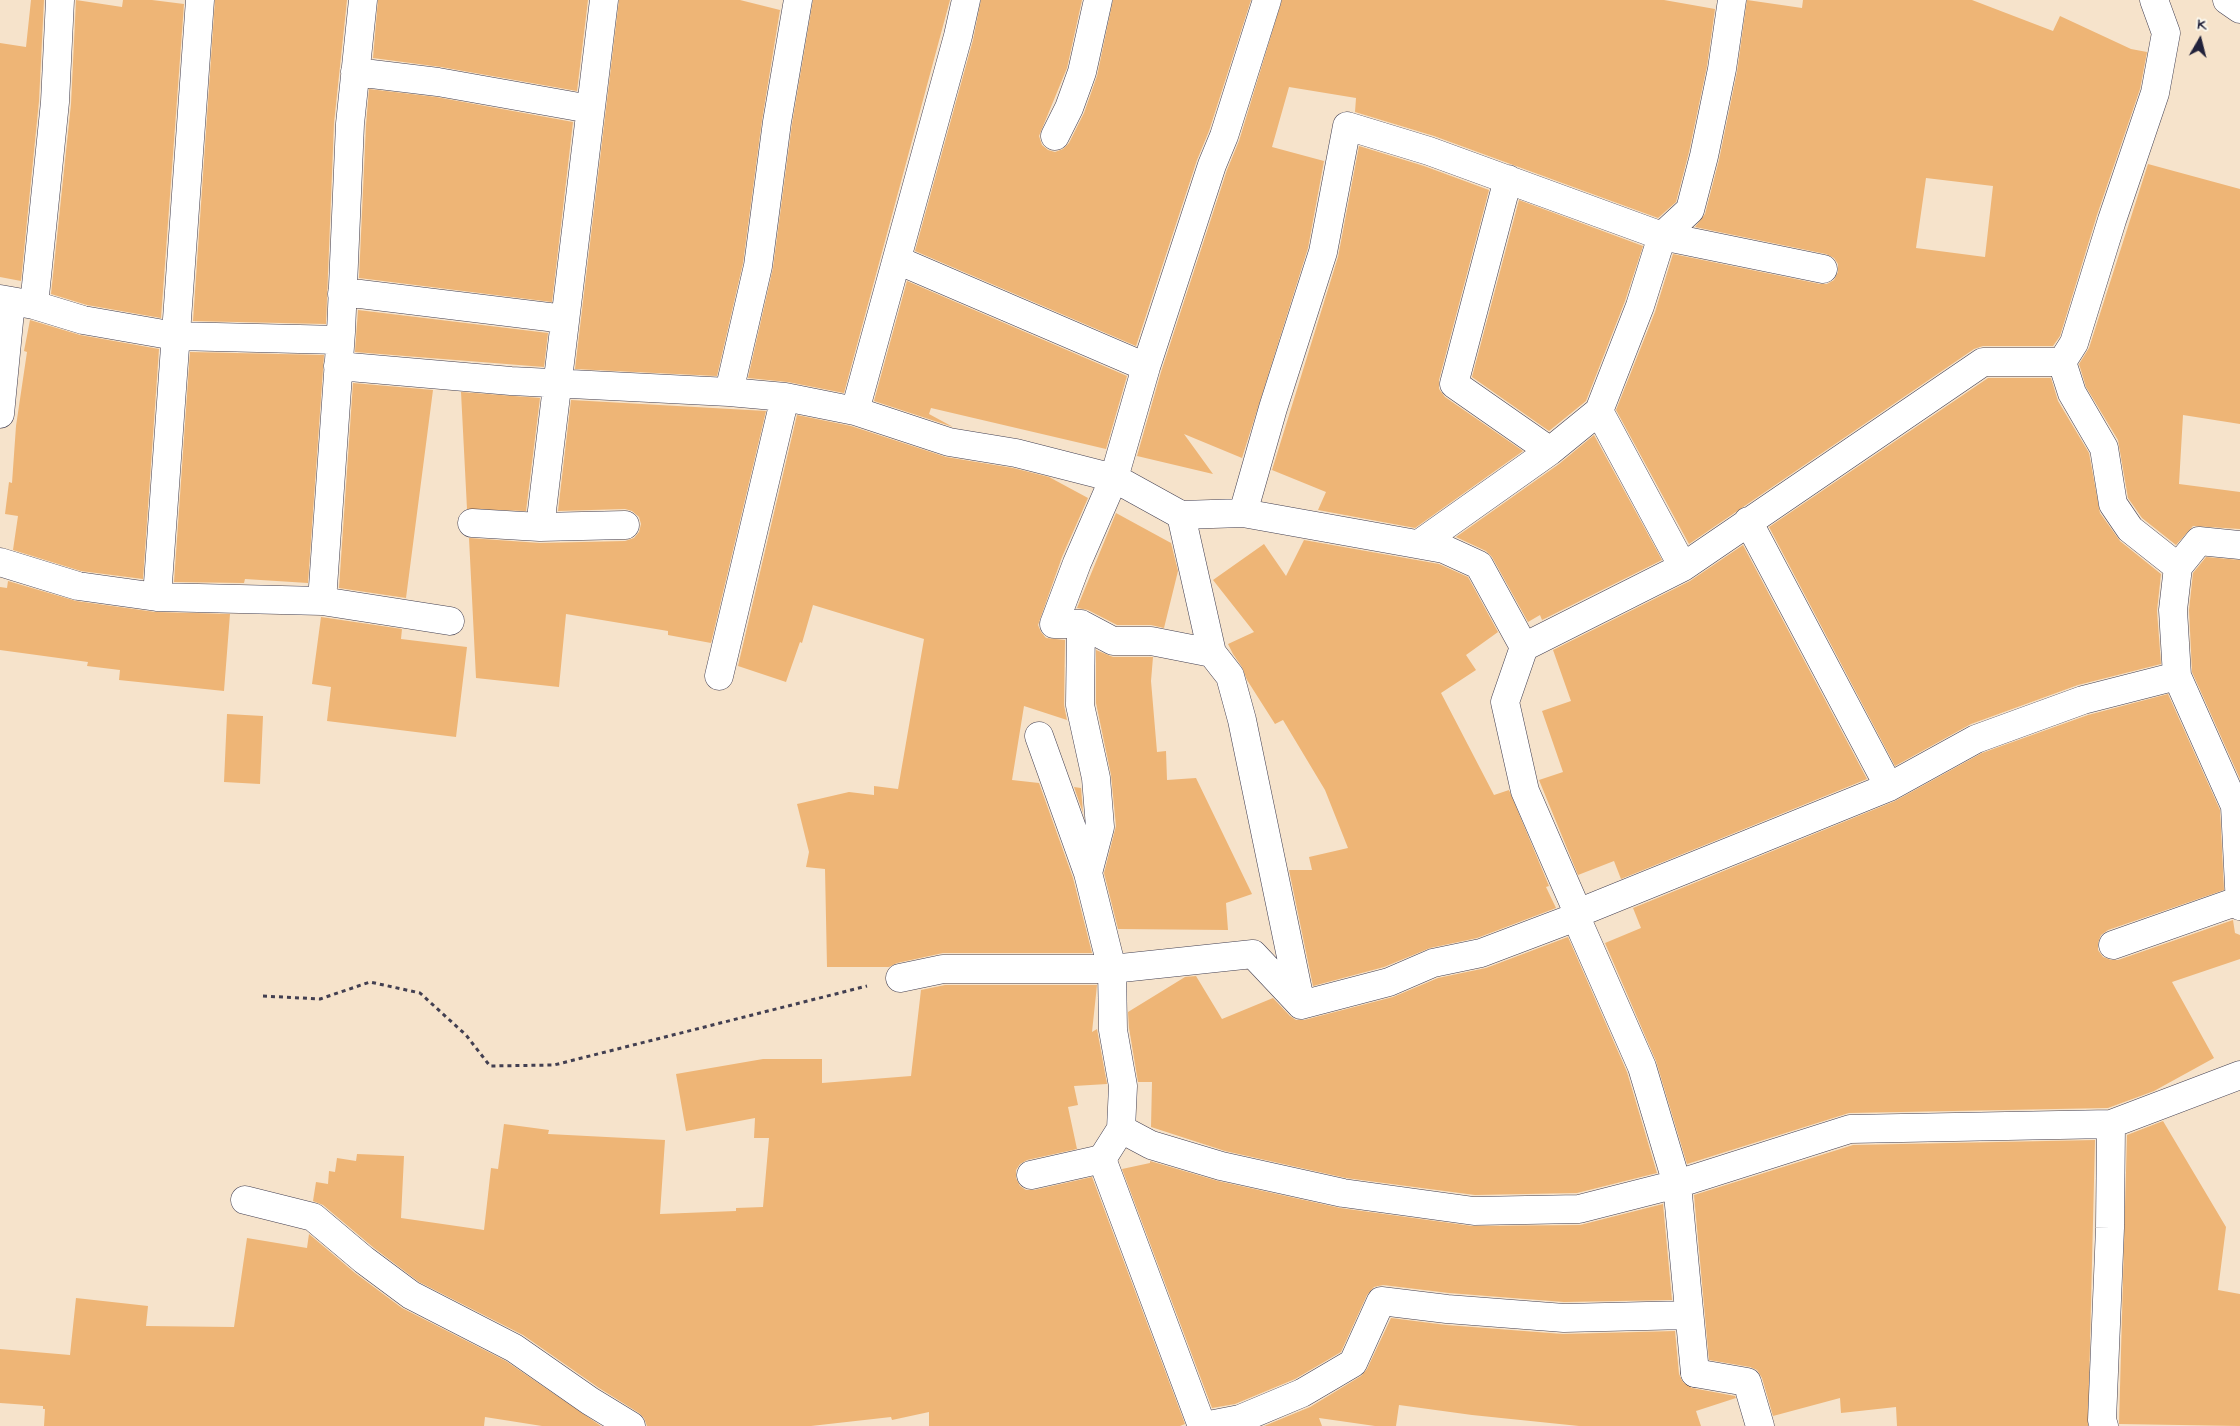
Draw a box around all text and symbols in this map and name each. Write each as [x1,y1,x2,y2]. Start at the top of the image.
north arrow [2175,15,2225,65]
text: K [2196,16,2208,35]

